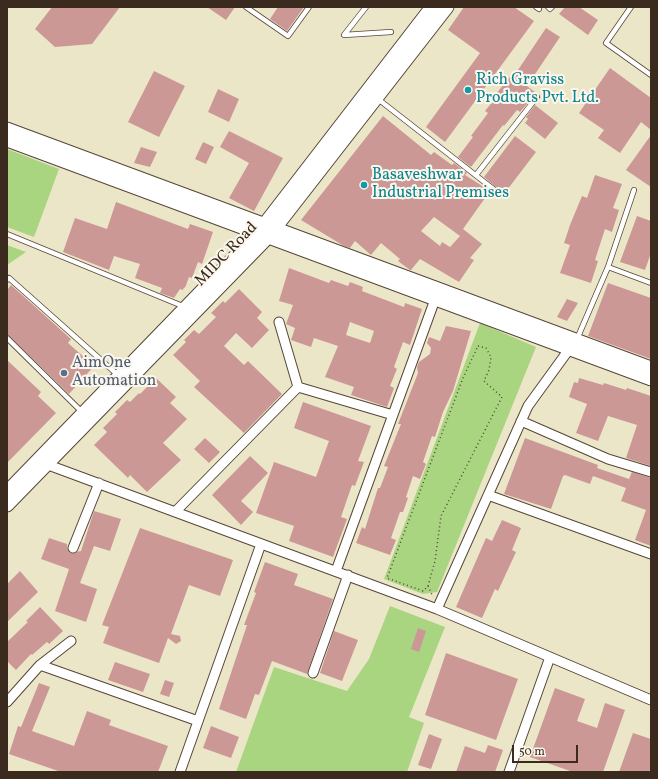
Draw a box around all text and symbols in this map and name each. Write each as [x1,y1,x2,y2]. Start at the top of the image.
place label: Rich Graviss Products Pvt. Ltd. [476,71,599,109]
marker: Rich Graviss Products Pvt. Ltd. [463,85,473,95]
place label: Basaveshwar Industrial Premises [372,166,509,204]
marker: Basaveshwar Industrial Premises [359,180,369,190]
street label: MIDC Road [192,219,262,291]
place label: AimOne Automation [72,354,156,392]
marker: AimOne Automation [59,368,69,378]
scale bar [514,737,580,763]
text: 50 m [519,744,545,760]

